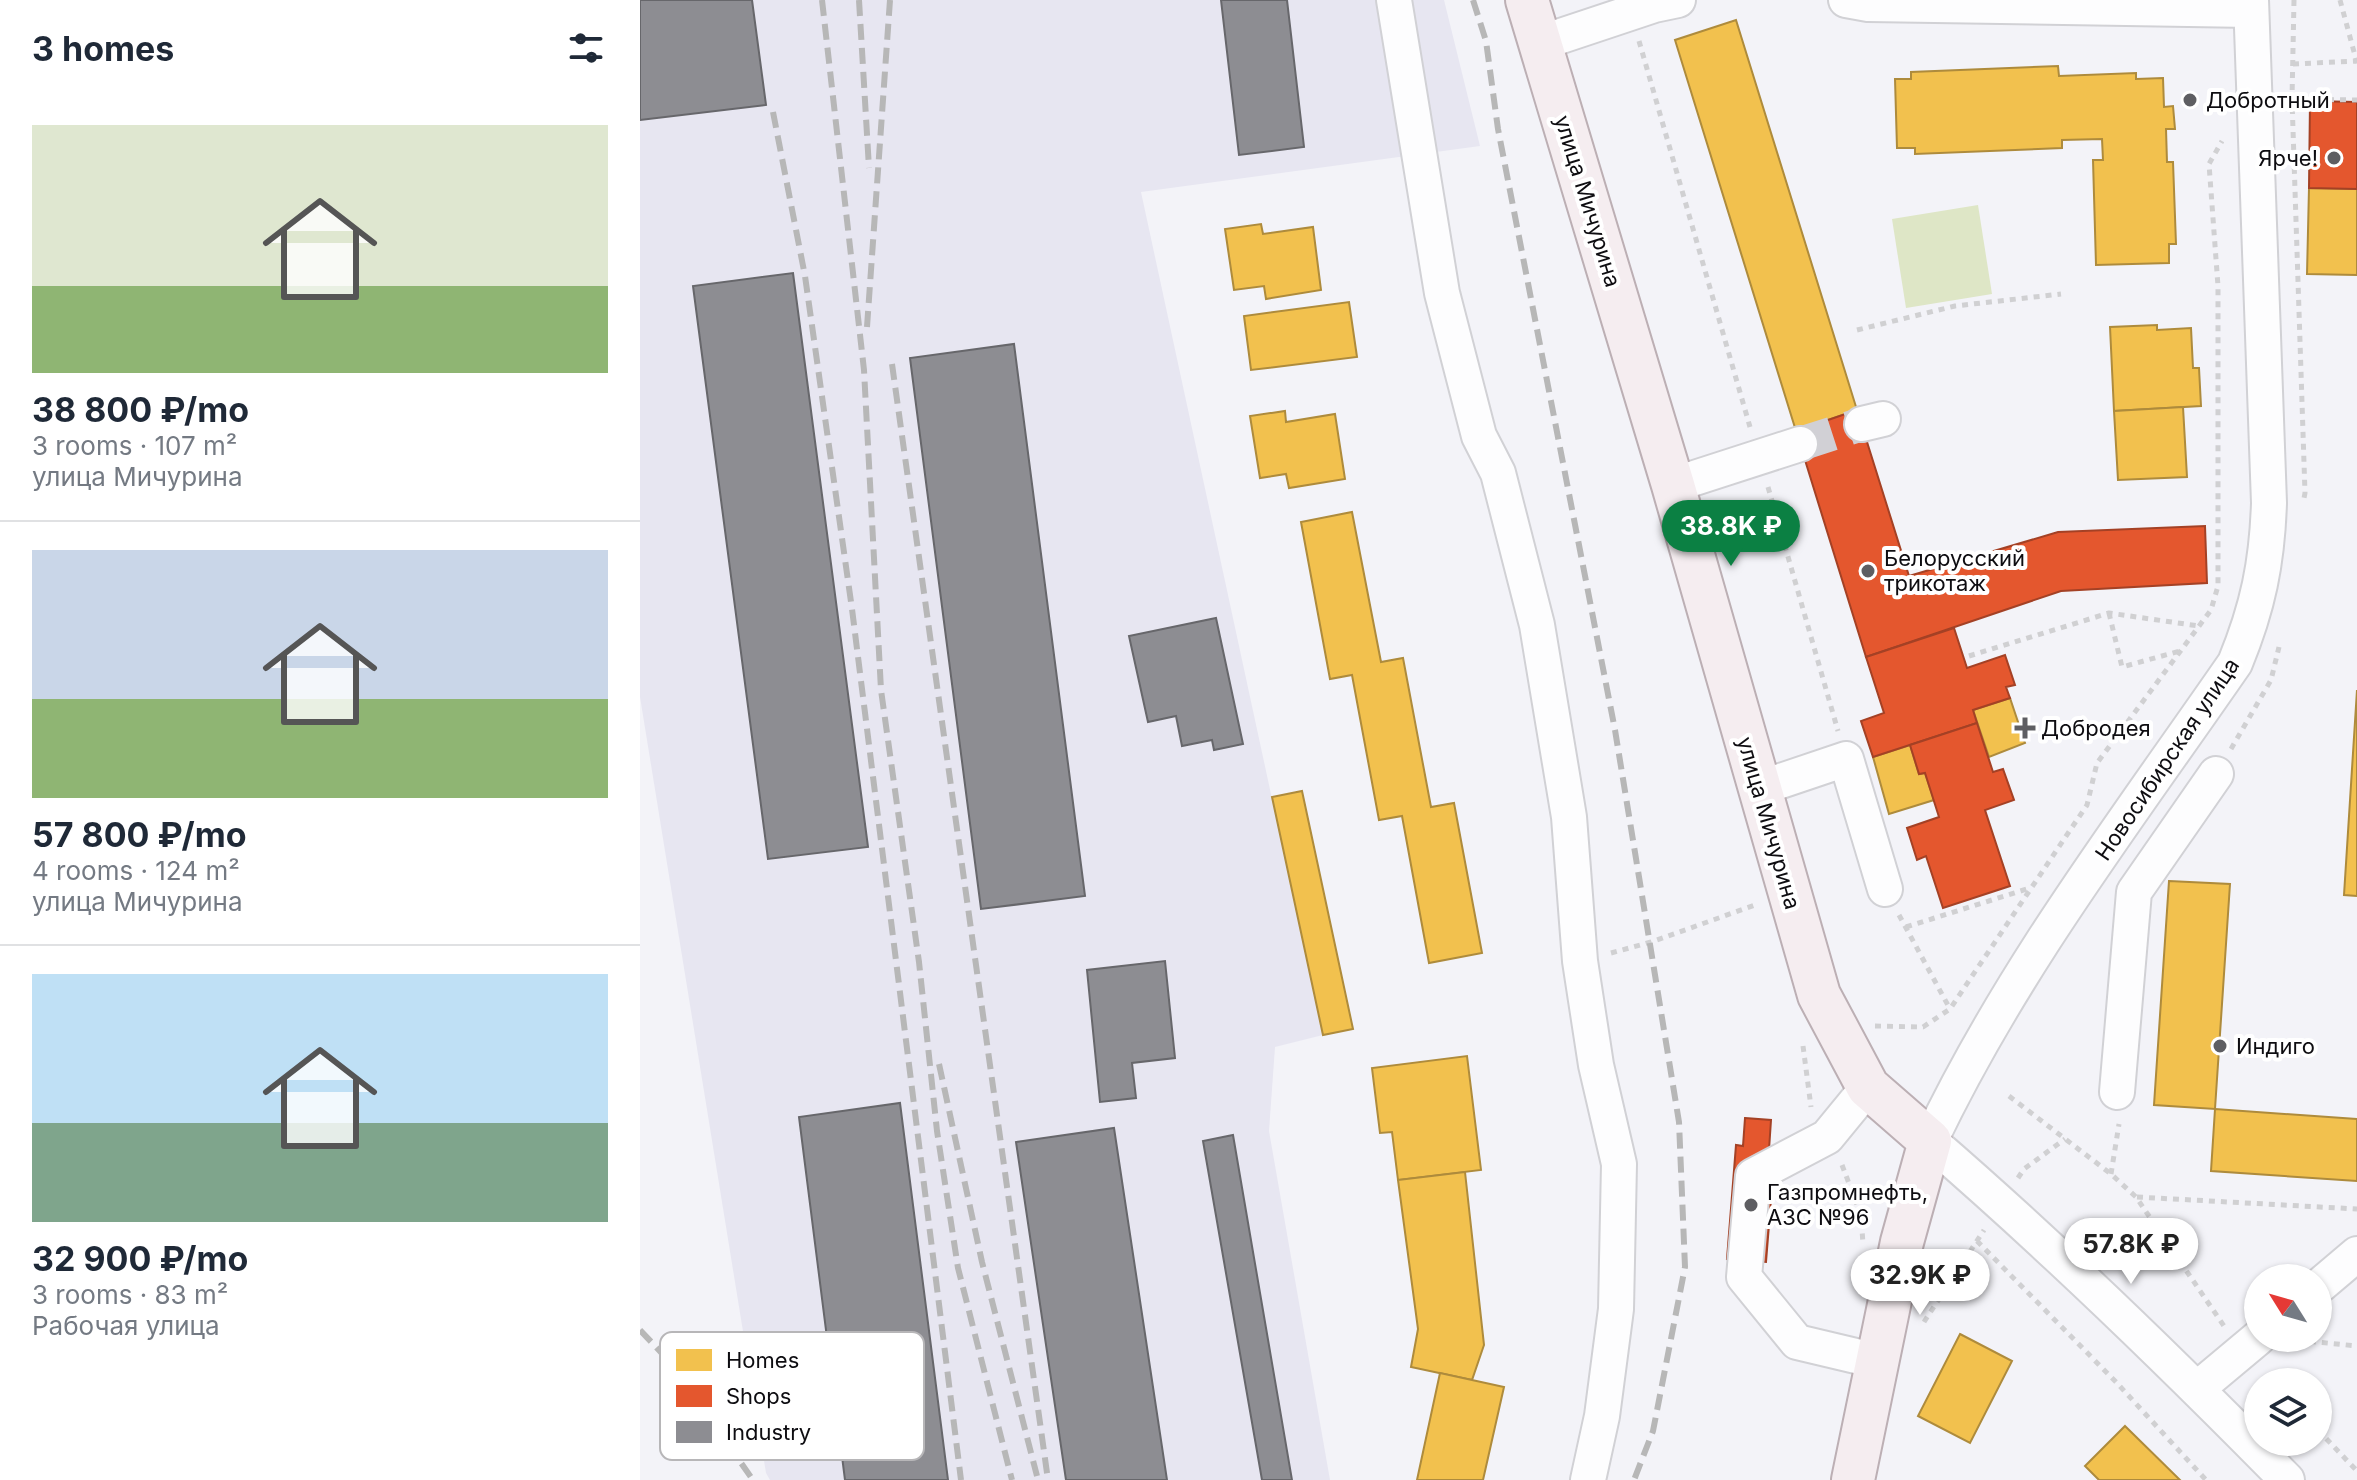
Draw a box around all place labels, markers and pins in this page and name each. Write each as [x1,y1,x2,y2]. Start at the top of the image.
place label: Добротный [2206,87,2330,113]
marker: Добротный [2181,91,2199,109]
place label: Ярче! [2258,145,2318,171]
marker: Ярче! [2325,149,2343,167]
pin: 38.8K ₽ [1657,500,1805,568]
place label: Белорусский трикотаж [1884,545,2025,596]
marker: Белорусский трикотаж [1859,562,1877,580]
place label: Добродея [2041,715,2151,741]
marker: Добродея [2016,719,2034,737]
place label: Индиго [2236,1033,2315,1059]
marker: Индиго [2211,1037,2229,1055]
place label: Газпромнефть, АЗС №96 [1767,1179,1928,1230]
marker: Газпромнефть, АЗС №96 [1742,1196,1760,1214]
pin: 57.8K ₽ [2057,1218,2205,1286]
pin: 32.9K ₽ [1846,1249,1994,1317]

